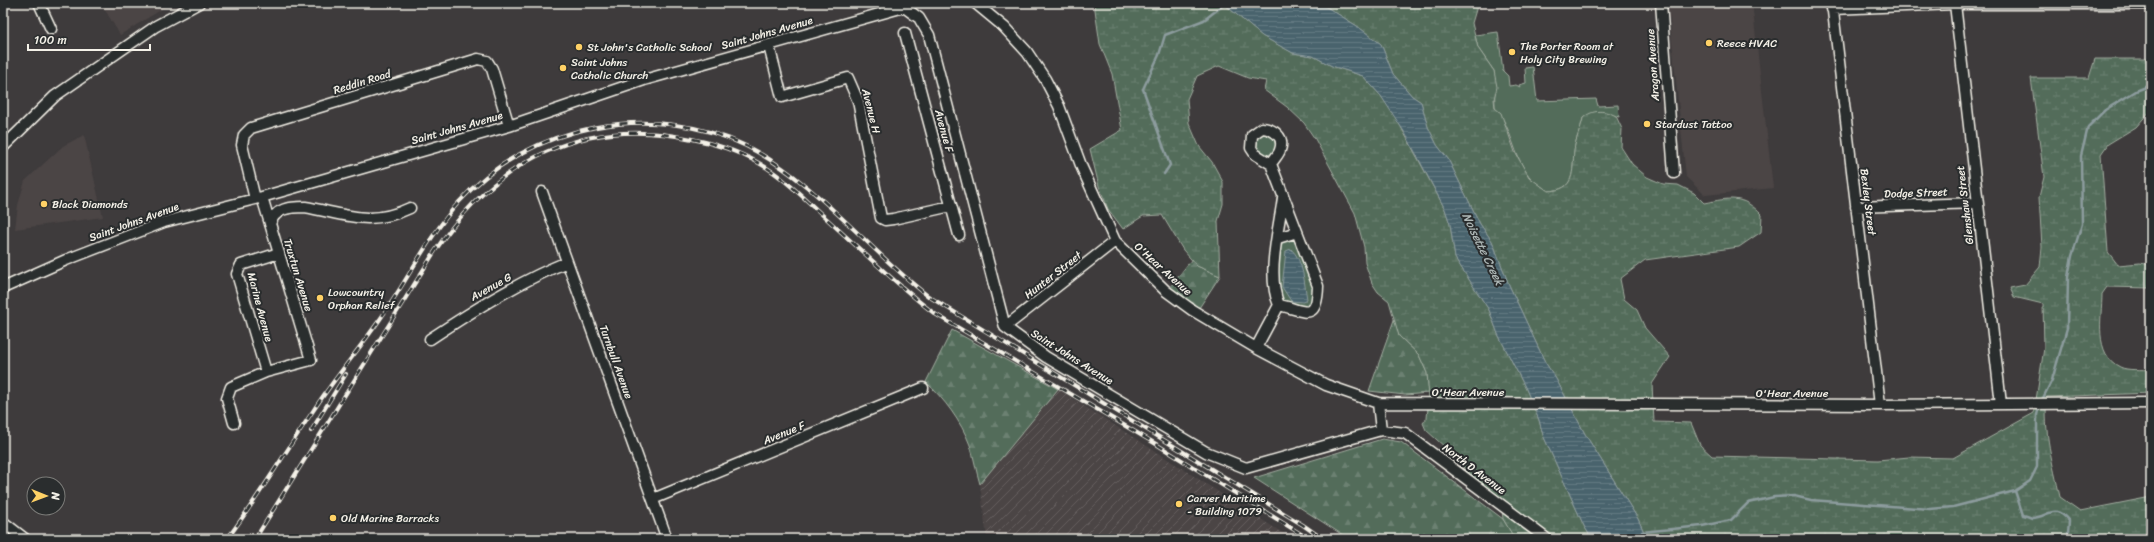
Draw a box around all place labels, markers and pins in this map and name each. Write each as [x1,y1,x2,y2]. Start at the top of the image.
place label: Reece HVAC [1717,34,1777,53]
place label: The Porter Room at Holy City Brewing [1520,37,1614,69]
place label: St John's Catholic School [587,38,713,57]
marker: Reece HVAC [1704,38,1714,48]
marker: St John's Catholic School [574,42,584,52]
marker: The Porter Room at Holy City Brewing [1507,47,1517,57]
place label: Saint Johns Catholic Church [571,53,649,85]
marker: Saint Johns Catholic Church [558,63,568,73]
place label: Stardust Tattoo [1655,115,1732,134]
marker: Stardust Tattoo [1642,119,1652,129]
place label: Black Diamonds [52,195,129,214]
marker: Black Diamonds [39,199,49,209]
place label: Lowcountry Orphan Relief [328,283,396,315]
marker: Lowcountry Orphan Relief [315,293,325,303]
place label: Carver Maritime - Building 1079 [1187,489,1266,521]
marker: Carver Maritime - Building 1079 [1174,499,1184,509]
place label: Old Marine Barracks [341,509,439,528]
marker: Old Marine Barracks [328,513,338,523]

